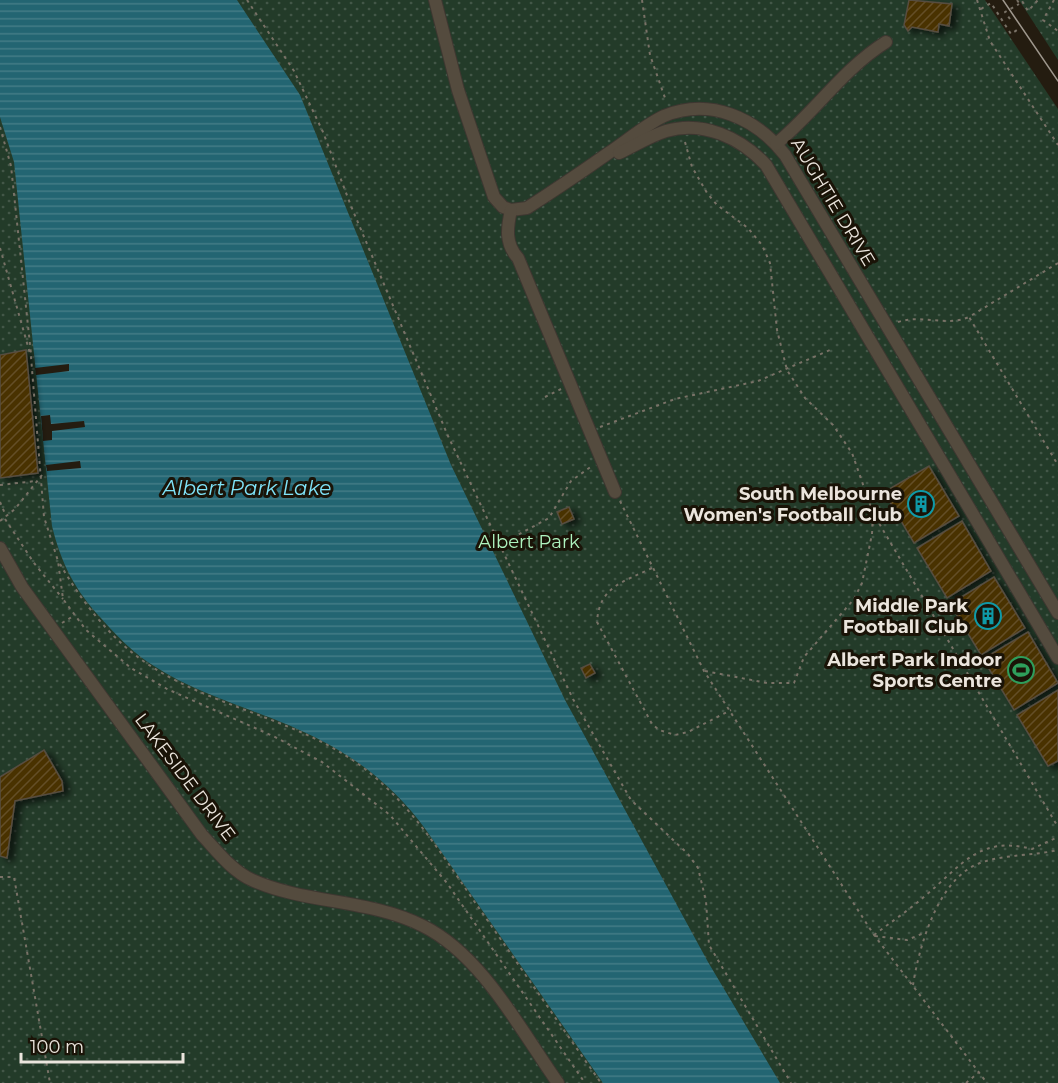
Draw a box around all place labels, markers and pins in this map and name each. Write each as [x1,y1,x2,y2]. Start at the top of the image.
place label: South Melbourne Women's Football Club [684,483,902,526]
building icon: South Melbourne Women's Football Club [906,489,936,519]
place label: Middle Park Football Club [843,595,968,638]
building icon: Middle Park Football Club [973,601,1003,631]
place label: Albert Park Indoor Sports Centre [826,649,1002,692]
sports icon: Albert Park Indoor Sports Centre [1006,655,1036,685]

